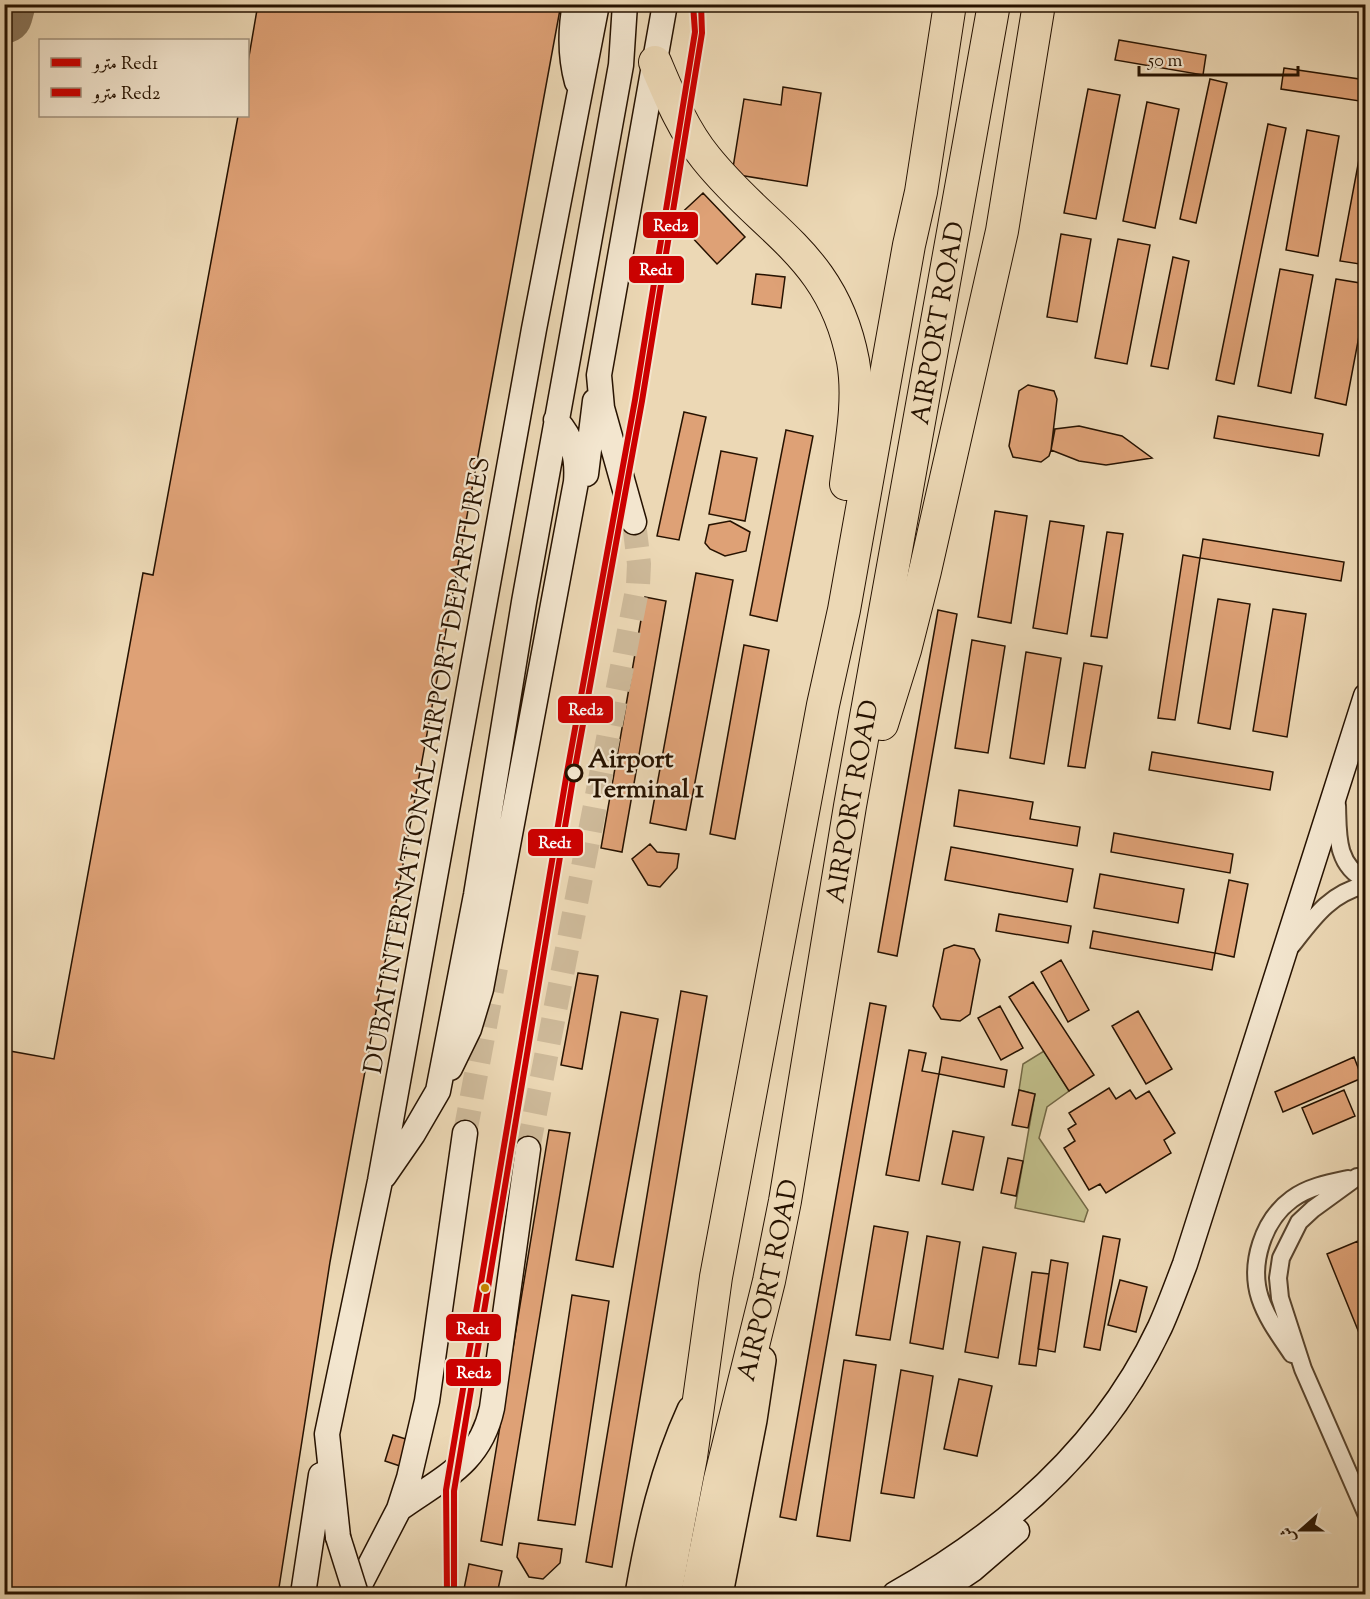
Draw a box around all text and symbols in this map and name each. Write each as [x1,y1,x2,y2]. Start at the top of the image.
legend [39,39,249,117]
scale bar [1139,39,1298,77]
text: 50 m [1147,49,1183,75]
text: مترو Red1 [91,52,158,78]
text: مترو Red2 [91,82,161,108]
line badge: Red2 [642,211,699,239]
text: Red2 [653,216,689,239]
street label: AIRPORT ROAD [903,219,976,428]
line badge: Red1 [628,255,685,284]
text: Red1 [640,260,673,283]
street label: DUBAI INTERNATIONAL AIRPORT DEPARTURES [356,454,501,1077]
line badge: Red2 [557,695,614,724]
street label: AIRPORT ROAD [818,697,890,906]
text: Red2 [568,700,604,723]
place label: Airport Terminal 1 [588,742,704,809]
marker: Airport Terminal 1 [565,764,583,782]
line badge: Red1 [527,828,584,857]
text: Red1 [539,833,572,856]
street label: AIRPORT ROAD [729,1177,809,1385]
unlabelled marker [479,1282,491,1294]
line badge: Red1 [445,1313,502,1342]
text: Red1 [457,1319,490,1342]
line badge: Red2 [445,1358,502,1387]
text: Red2 [456,1363,492,1386]
north arrow [1271,1500,1331,1560]
text: ش [1276,1523,1303,1546]

